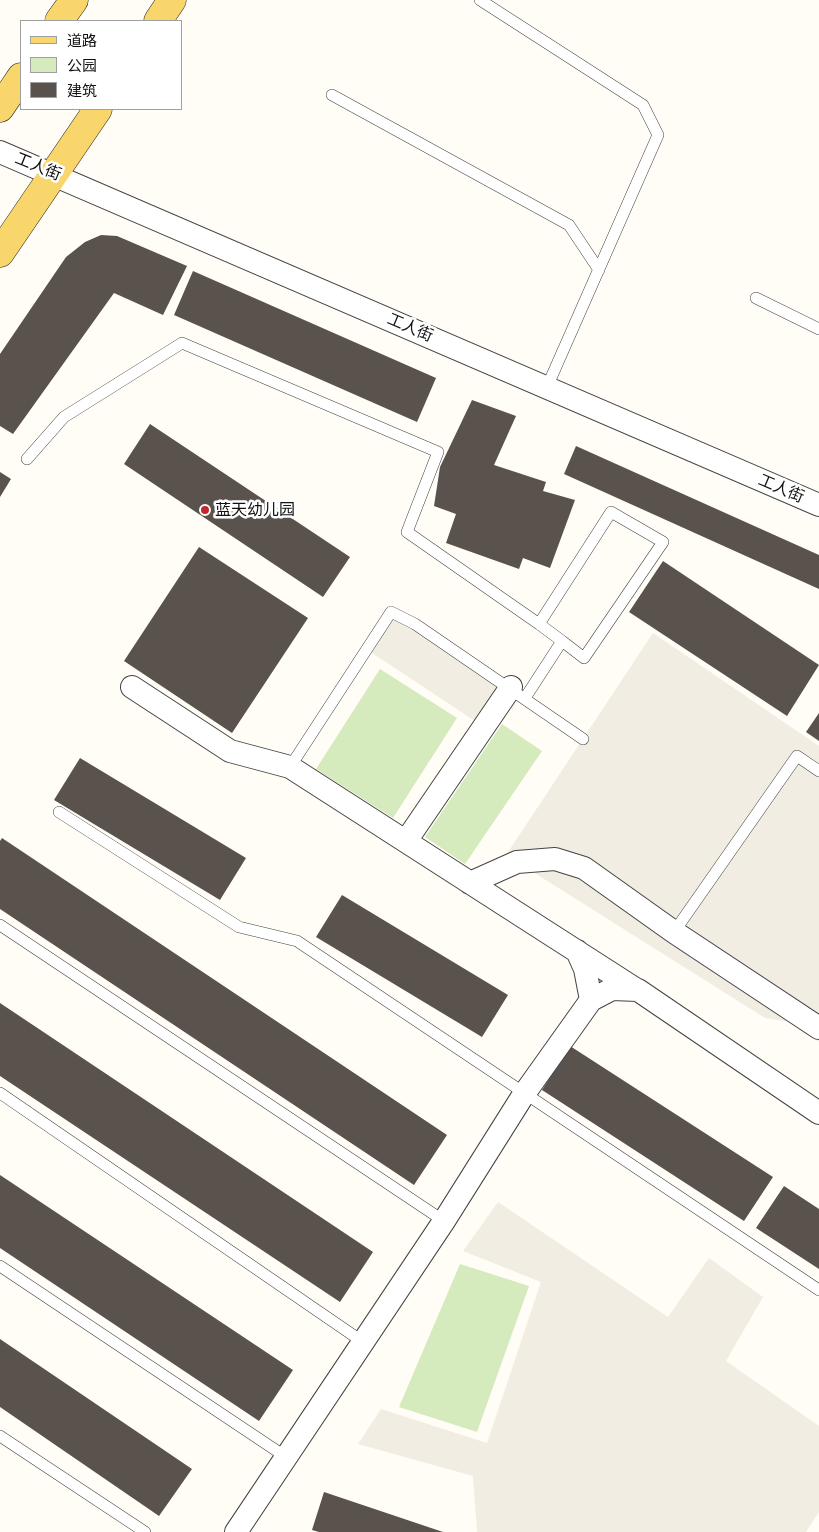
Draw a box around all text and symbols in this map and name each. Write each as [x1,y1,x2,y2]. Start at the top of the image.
legend [20,20,182,110]
text: 道路 [67,31,97,50]
text: 公园 [67,56,97,75]
text: 建筑 [67,81,97,100]
street label: 工人街 [12,149,64,185]
street label: 工人街 [384,310,436,346]
street label: 工人街 [755,471,807,507]
place label: 蓝天幼儿园 [215,500,295,520]
marker: 蓝天幼儿园 [199,504,211,516]

